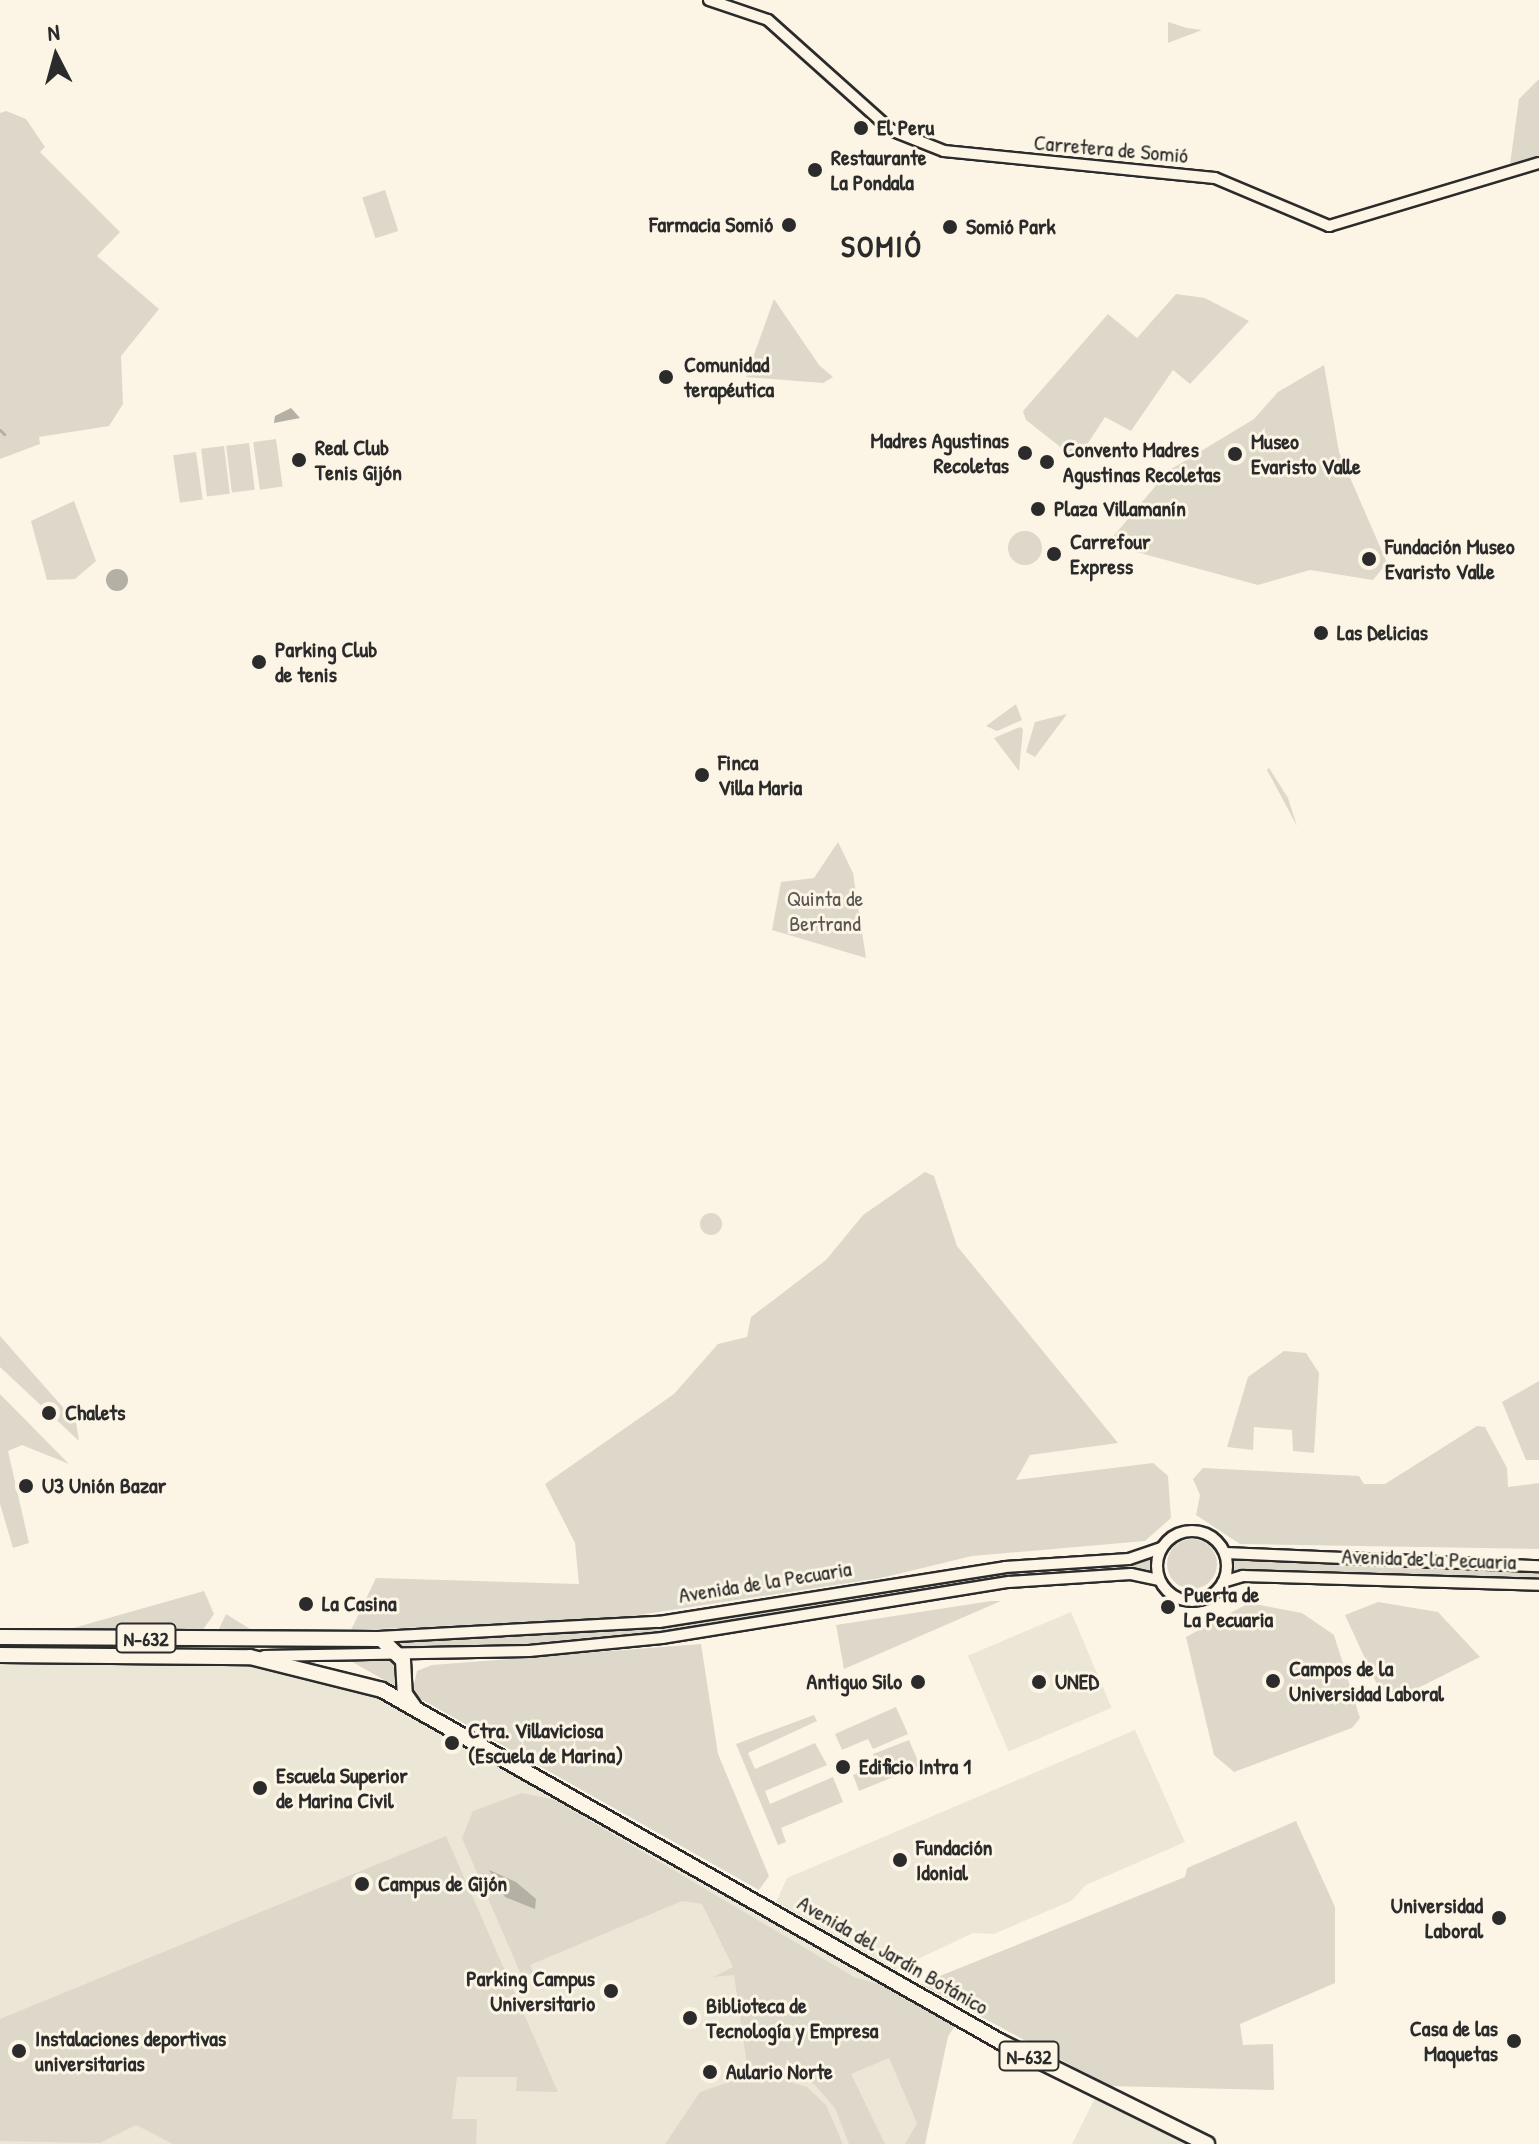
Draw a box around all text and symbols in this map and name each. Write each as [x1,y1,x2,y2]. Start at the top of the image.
north arrow [16,16,96,96]
text: N [46,17,61,48]
place label: El Peru [877,115,934,141]
marker: El Peru [852,119,870,137]
street label: Carretera de Somió [1033,129,1189,169]
place label: Restaurante La Pondala [831,144,927,196]
marker: Restaurante La Pondala [806,161,824,179]
place label: Farmacia Somió [649,212,773,238]
place label: Somió Park [966,214,1056,240]
marker: Farmacia Somió [780,216,798,234]
marker: Somió Park [941,218,959,236]
district label: SOMIÓ [841,228,923,264]
place label: Comunidad terapéutica [684,351,774,402]
marker: Comunidad terapéutica [655,366,677,388]
place label: Madres Agustinas Recoletas [871,427,1009,478]
place label: Museo Evaristo Valle [1251,428,1361,480]
place label: Real Club Tenis Gijón [315,434,402,486]
place label: Convento Madres Agustinas Recoletas [1063,436,1221,488]
marker: Madres Agustinas Recoletas [1016,444,1034,462]
marker: Museo Evaristo Valle [1226,445,1244,463]
marker: Real Club Tenis Gijón [290,451,308,469]
marker: Convento Madres Agustinas Recoletas [1038,453,1056,471]
place label: Plaza Villamanín [1054,496,1186,522]
marker: Plaza Villamanín [1029,500,1047,518]
place label: Carrefour Express [1070,528,1150,580]
place label: Fundación Museo Evaristo Valle [1385,533,1515,584]
marker: Carrefour Express [1045,545,1063,563]
marker: Fundación Museo Evaristo Valle [1360,550,1378,568]
place label: Las Delicias [1337,620,1428,646]
marker: Las Delicias [1312,624,1330,642]
place label: Parking Club de tenis [275,636,377,688]
marker: Parking Club de tenis [250,653,268,671]
place label: Finca Villa Maria [718,749,802,800]
marker: Finca Villa Maria [693,766,711,784]
park label: Quinta de Bertrand [787,885,863,936]
place label: Chalets [65,1400,126,1426]
marker: Chalets [40,1404,58,1422]
place label: U3 Unión Bazar [42,1473,166,1499]
marker: U3 Unión Bazar [17,1477,35,1495]
street label: Avenida de la Pecuaria [1341,1543,1517,1575]
street label: Avenida de la Pecuaria [677,1555,853,1609]
place label: Puerta de La Pecuaria [1184,1581,1273,1632]
place label: La Casina [322,1591,397,1617]
marker: La Casina [297,1595,315,1613]
marker: Puerta de La Pecuaria [1159,1598,1177,1616]
road number: N-632 [114,1622,178,1654]
place label: Campos de la Universidad Laboral [1289,1655,1444,1706]
place label: Antiguo Silo [807,1669,902,1695]
place label: UNED [1055,1669,1099,1695]
marker: Campos de la Universidad Laboral [1264,1672,1282,1690]
marker: Antiguo Silo [909,1673,927,1691]
marker: UNED [1030,1673,1048,1691]
place label: Ctra. Villaviciosa (Escuela de Marina) [468,1717,623,1768]
marker: Ctra. Villaviciosa (Escuela de Marina) [443,1734,461,1752]
place label: Edificio Intra 1 [859,1754,971,1780]
marker: Edificio Intra 1 [834,1758,852,1776]
place label: Escuela Superior de Marina Civil [276,1762,408,1814]
marker: Escuela Superior de Marina Civil [251,1779,269,1797]
place label: Fundación Idonial [916,1834,992,1886]
marker: Fundación Idonial [891,1851,909,1869]
place label: Campus de Gijón [378,1871,507,1897]
marker: Campus de Gijón [353,1875,371,1893]
street label: Avenida del Jardín Botánico [793,1890,993,2020]
place label: Universidad Laboral [1391,1892,1483,1944]
marker: Universidad Laboral [1490,1909,1508,1927]
place label: Parking Campus Universitario [466,1965,595,2016]
marker: Parking Campus Universitario [602,1982,620,2000]
place label: Biblioteca de Tecnología y Empresa [706,1992,878,2044]
marker: Biblioteca de Tecnología y Empresa [681,2009,699,2027]
place label: Casa de las Maquetas [1410,2015,1498,2066]
place label: Instalaciones deportivas universitarias [35,2025,226,2076]
marker: Casa de las Maquetas [1505,2032,1523,2050]
road number: N-632 [997,2040,1061,2072]
marker: Instalaciones deportivas universitarias [10,2042,28,2060]
place label: Aulario Norte [726,2059,833,2085]
marker: Aulario Norte [701,2063,719,2081]

